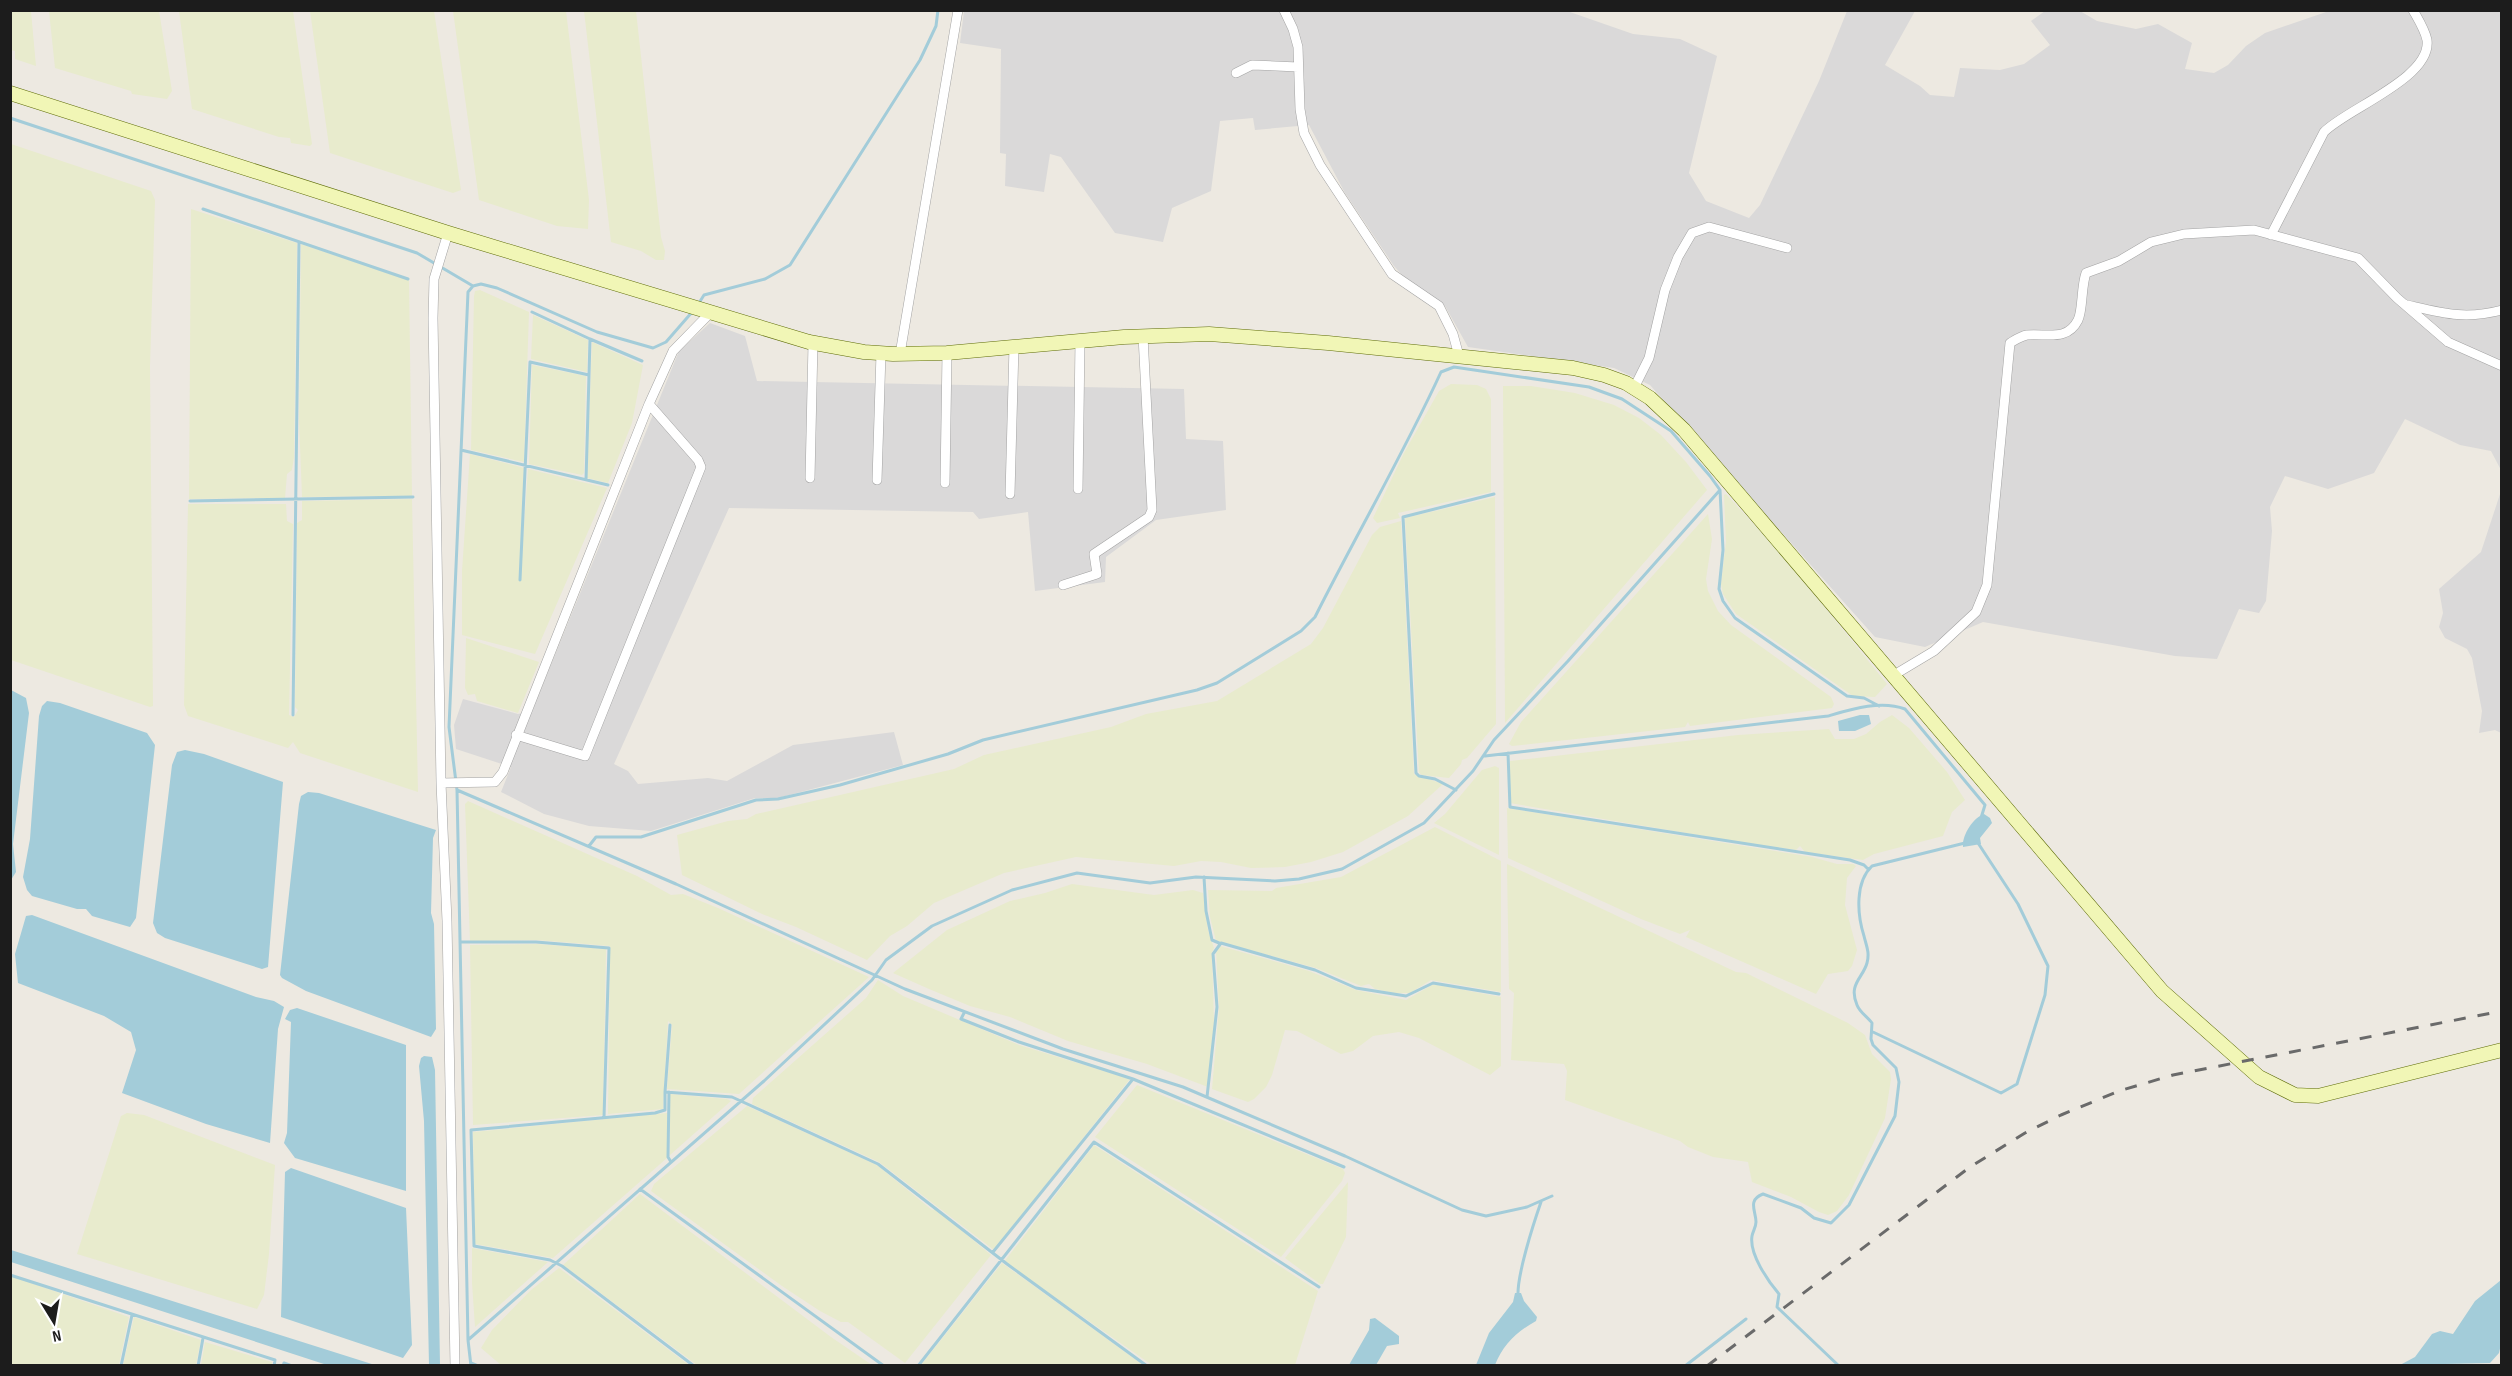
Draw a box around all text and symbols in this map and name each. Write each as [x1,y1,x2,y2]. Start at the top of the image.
north arrow [24,1292,84,1352]
text: N [51,1325,63,1345]

